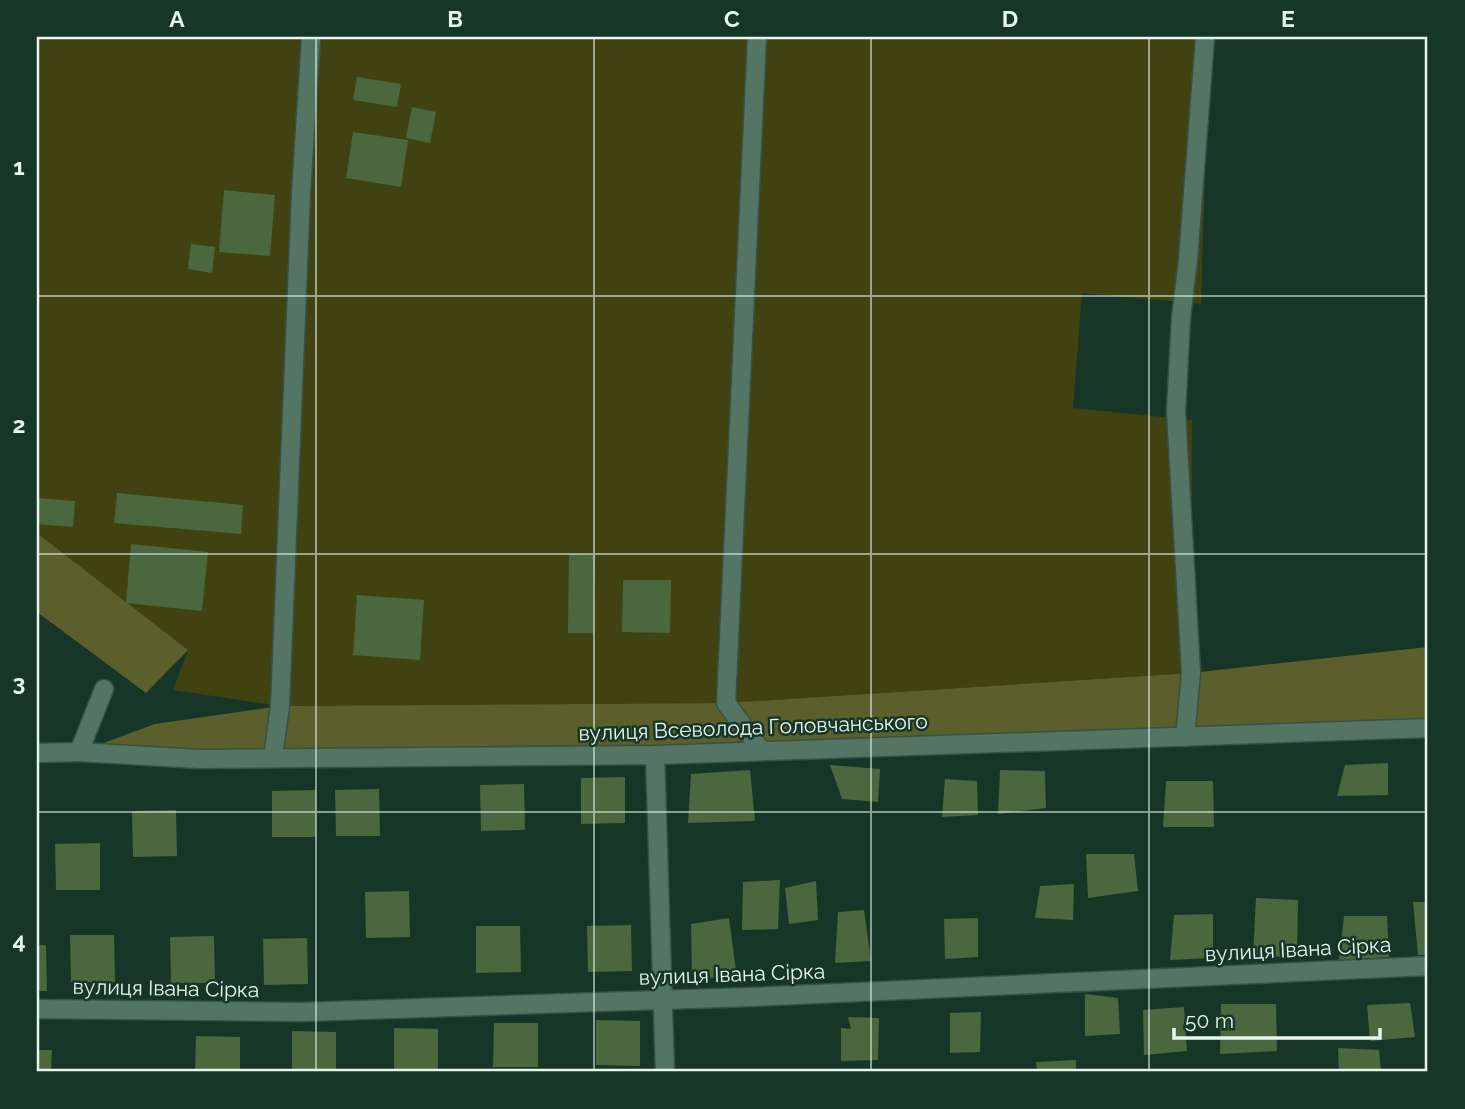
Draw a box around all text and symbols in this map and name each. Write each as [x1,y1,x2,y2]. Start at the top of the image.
text: A [169,5,185,32]
text: B [447,5,463,32]
text: C [724,5,740,32]
text: D [1002,5,1018,32]
text: E [1281,5,1295,32]
text: 1 [13,153,25,180]
text: 2 [13,411,25,438]
text: 3 [13,669,25,696]
street label: вулиця Всеволода Головчанського [578,708,928,746]
text: 4 [12,927,26,954]
street label: вулиця Івана Сірка [1204,932,1392,966]
street label: вулиця Івана Сірка [638,958,826,990]
street label: вулиця Івана Сірка [72,974,260,1002]
scale bar [1174,997,1381,1041]
text: 50 m [1185,1008,1234,1033]

